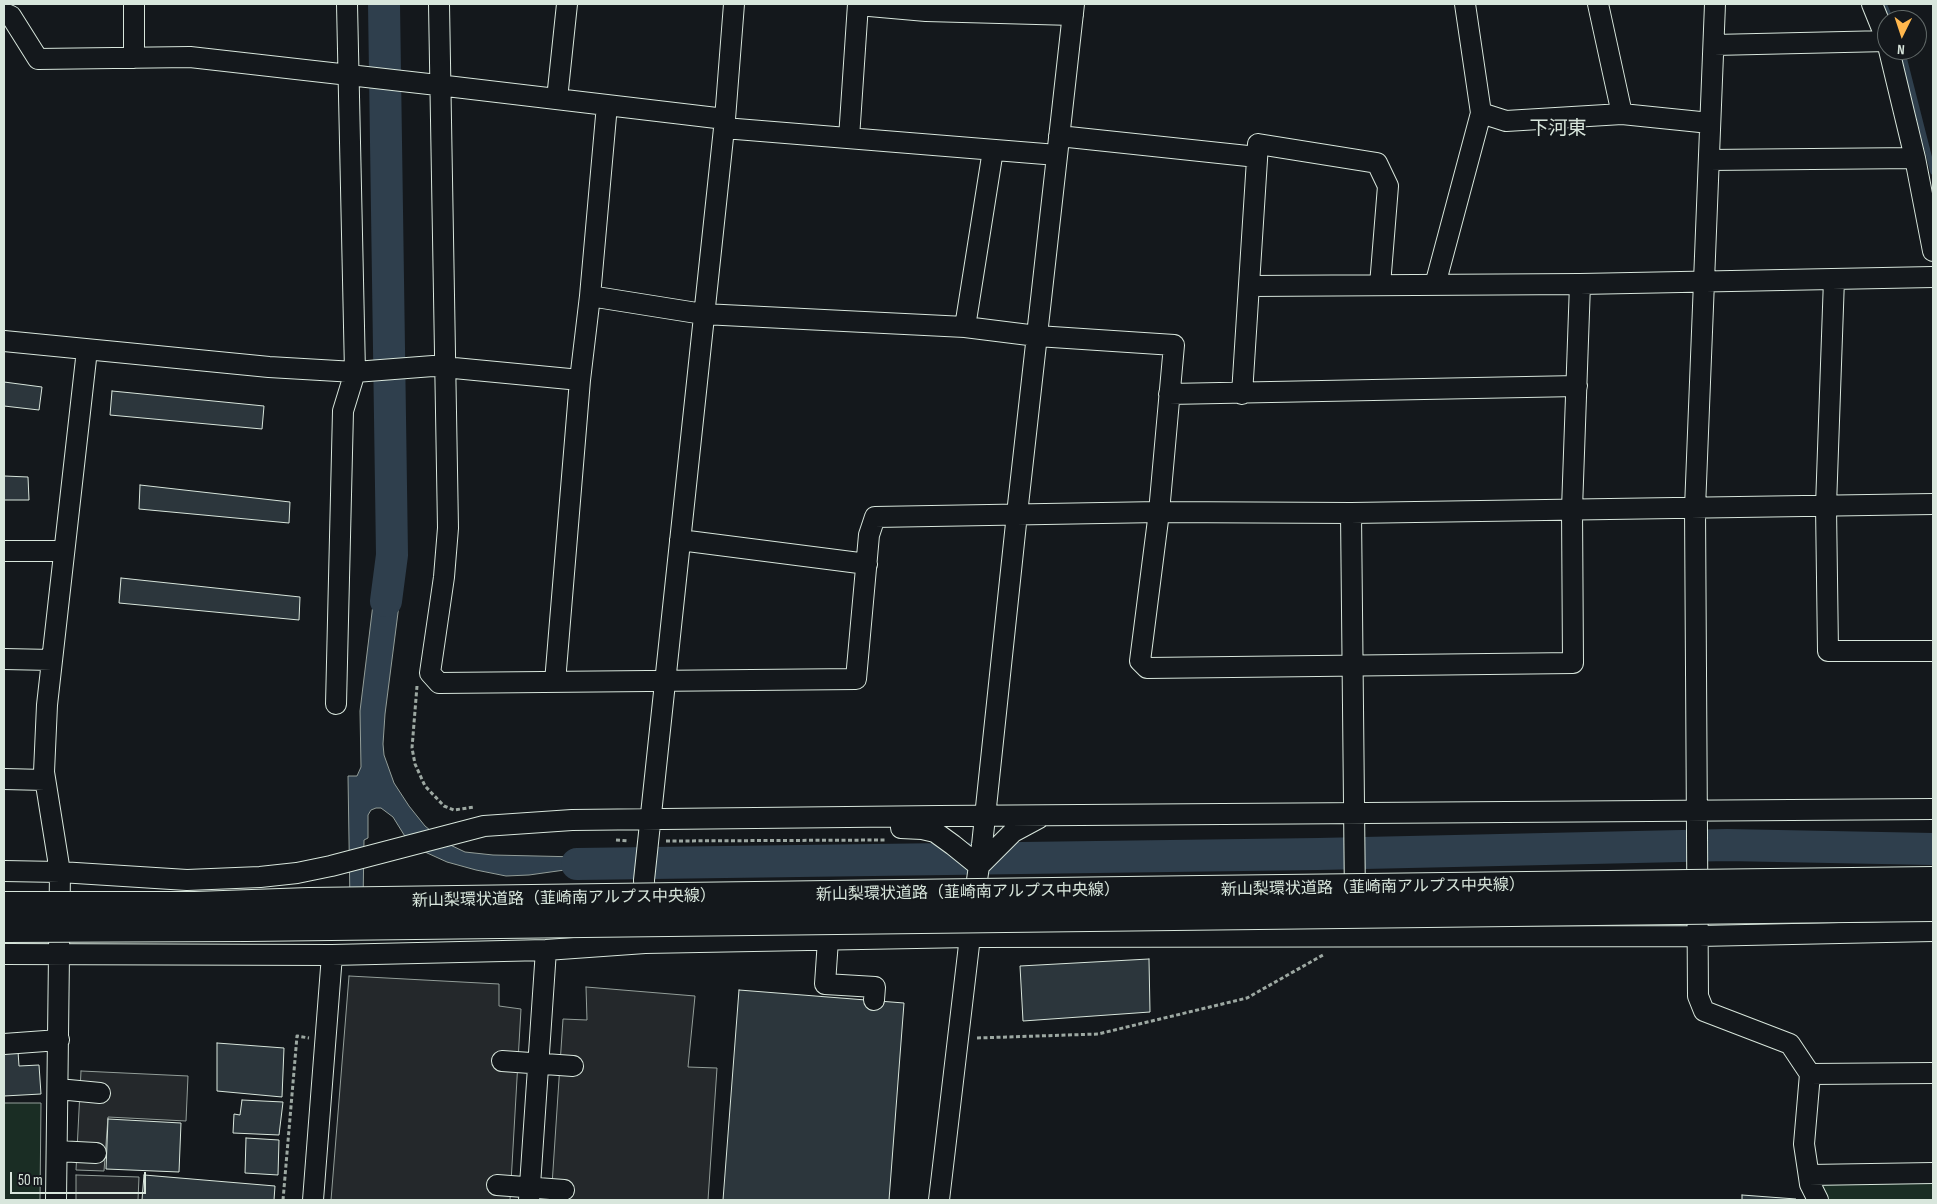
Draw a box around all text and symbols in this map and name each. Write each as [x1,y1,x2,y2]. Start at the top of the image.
north arrow [1877,10,1927,60]
text: N [1897,41,1905,58]
district label: 下河東 [1530,118,1586,140]
street label: 新山梨環状道路（韮崎南アルプス中央線） [1221,876,1525,900]
street label: 新山梨環状道路（韮崎南アルプス中央線） [816,881,1120,905]
street label: 新山梨環状道路（韮崎南アルプス中央線） [412,887,716,911]
scale bar [12,1162,149,1194]
text: 50 m [18,1171,43,1190]

